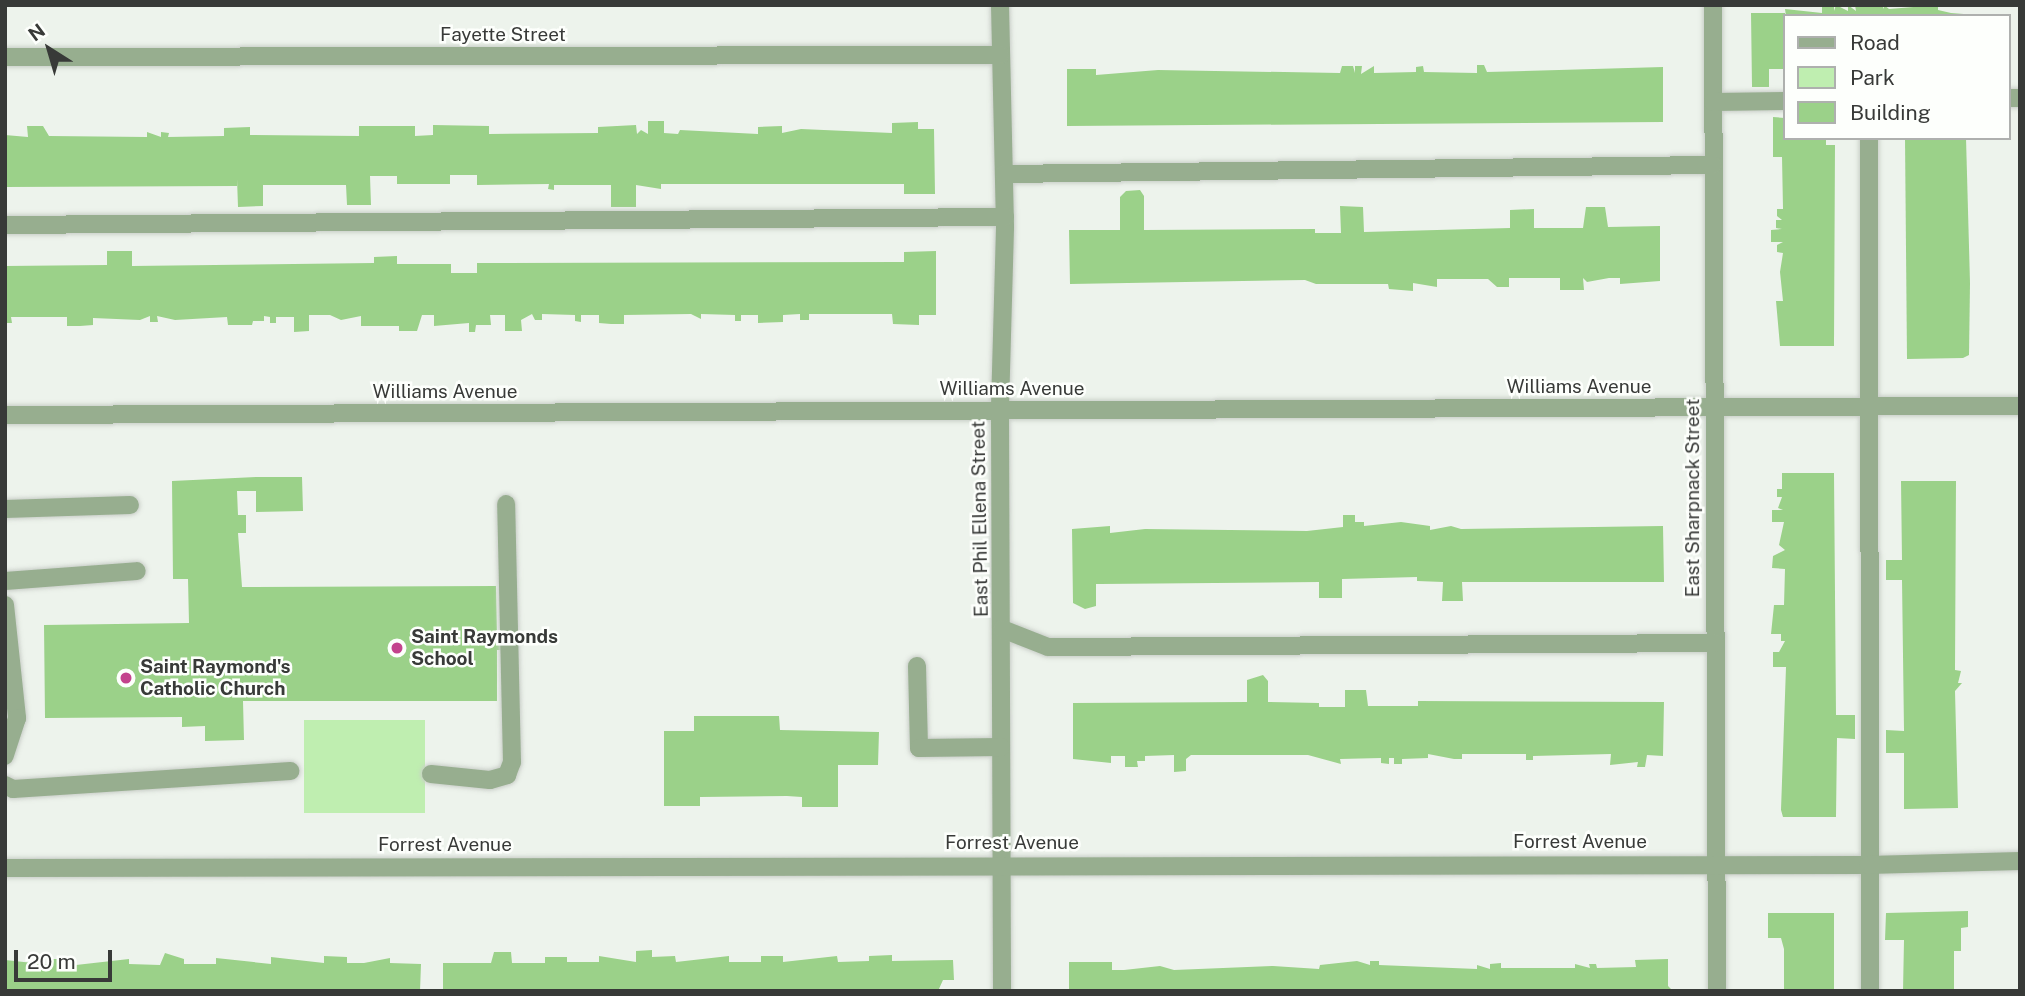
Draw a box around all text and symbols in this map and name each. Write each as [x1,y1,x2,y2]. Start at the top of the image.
north arrow [14,14,84,84]
legend [1784,14,2011,140]
text: N [24,19,49,45]
street label: Fayette Street [440,24,566,46]
text: Road [1850,30,1900,55]
text: Park [1850,65,1895,90]
text: Building [1850,100,1931,125]
street label: Williams Avenue [1506,376,1652,398]
street label: Williams Avenue [939,378,1085,400]
street label: Williams Avenue [372,381,518,403]
street label: East Sharpnack Street [1682,399,1704,597]
street label: East Phil Ellena Street [967,421,993,617]
place label: Saint Raymonds School [411,626,558,670]
marker: Saint Raymonds School [389,640,405,656]
place label: Saint Raymond's Catholic Church [140,656,291,700]
marker: Saint Raymond's Catholic Church [118,670,134,686]
street label: Forrest Avenue [1513,831,1647,853]
street label: Forrest Avenue [945,832,1079,854]
street label: Forrest Avenue [378,834,512,856]
scale bar [18,936,116,980]
text: 20 m [27,949,76,974]

